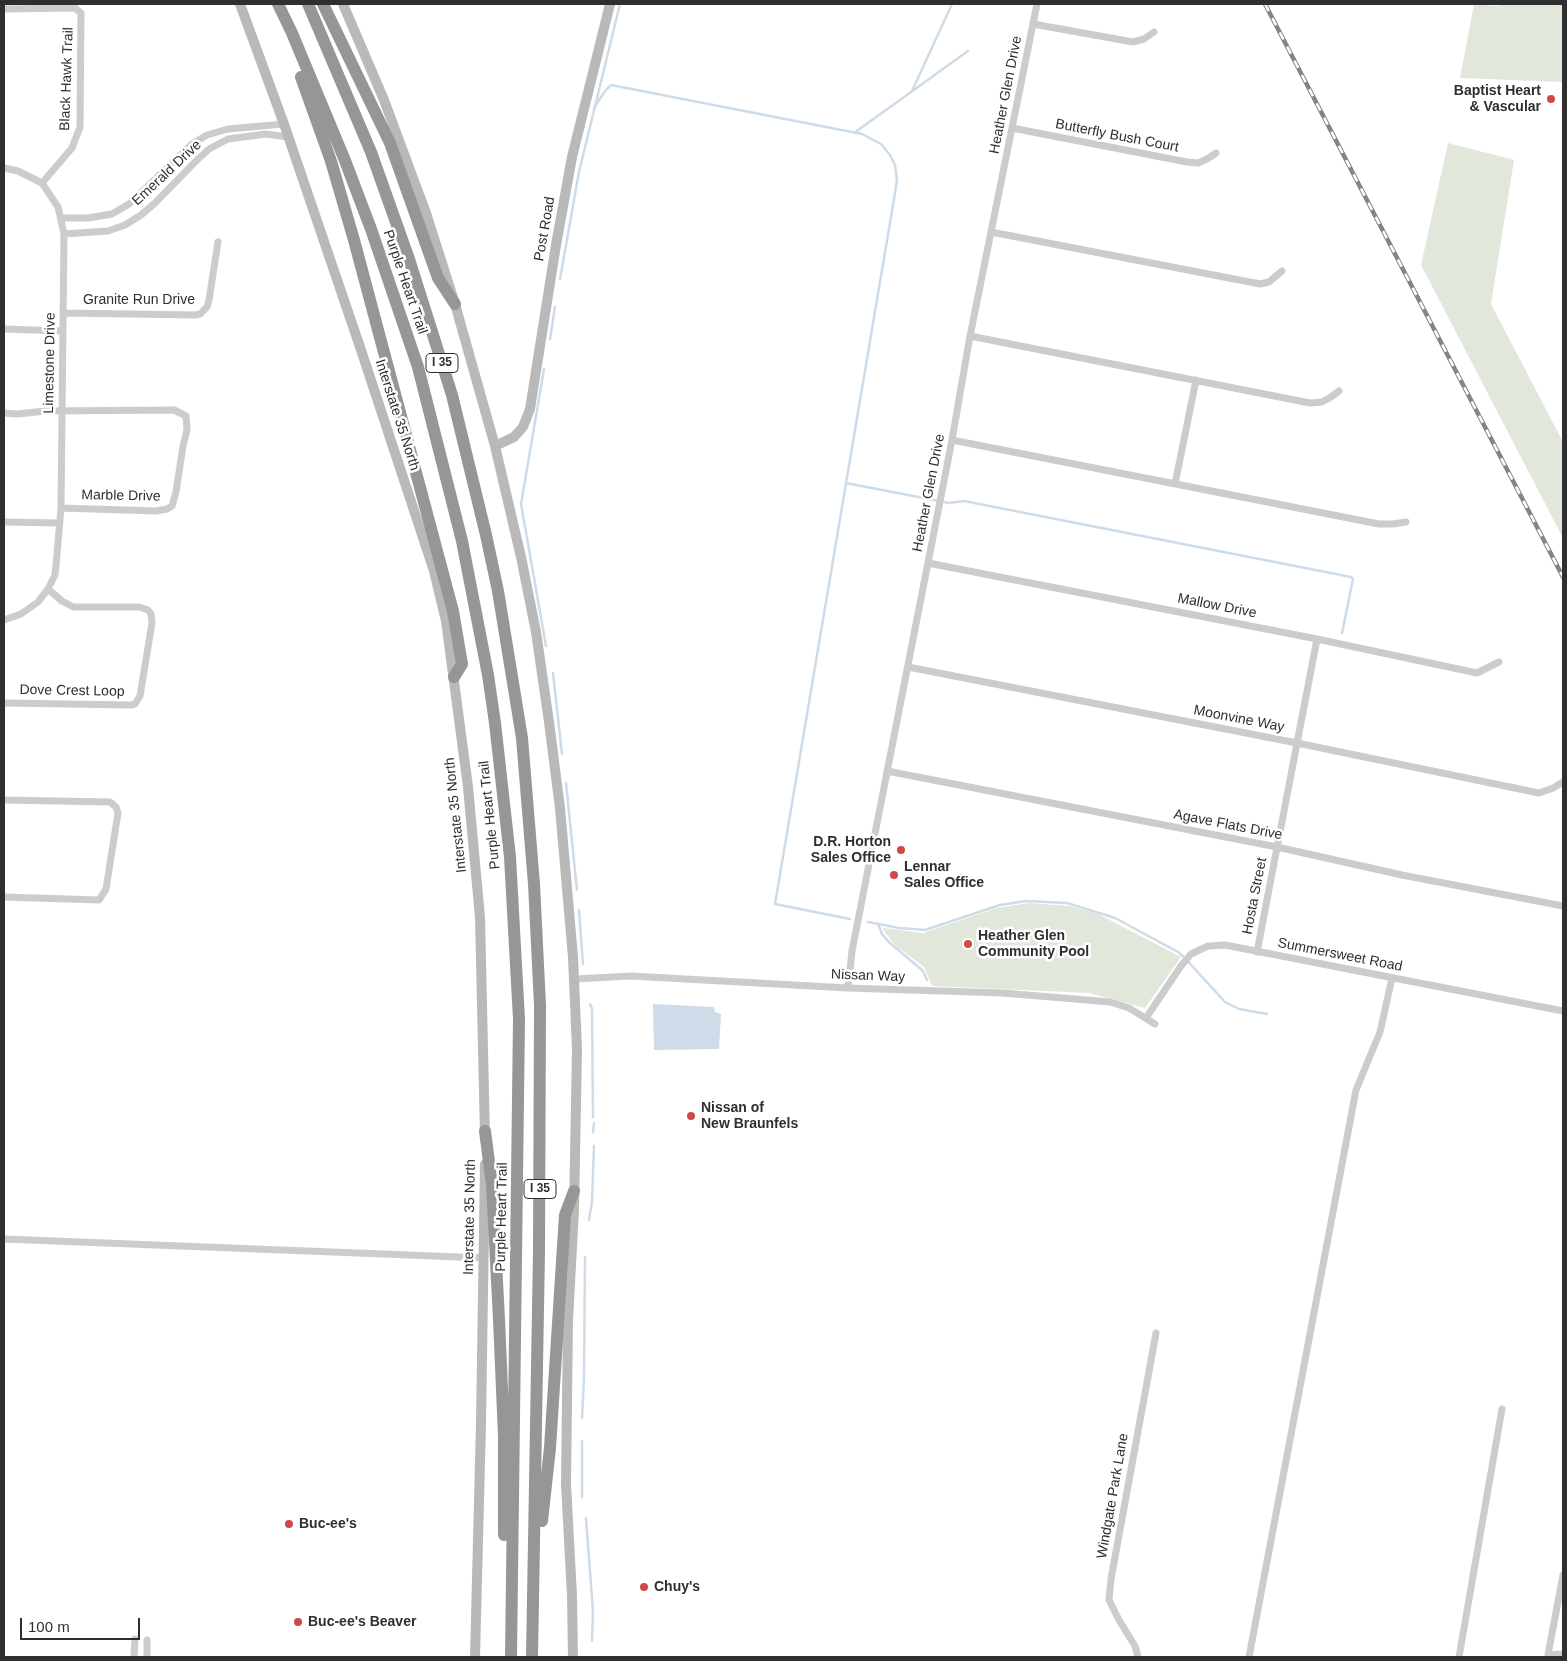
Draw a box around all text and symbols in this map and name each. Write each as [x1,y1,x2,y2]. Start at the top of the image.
street label: Black Hawk Trail [57,27,77,131]
street label: Heather Glen Drive [986,35,1026,155]
place label: Baptist Heart & Vascular [1454,83,1541,115]
marker: Baptist Heart & Vascular [1545,93,1557,105]
street label: Butterfly Bush Court [1054,116,1180,156]
street label: Emerald Drive [129,137,205,209]
street label: Post Road [531,195,559,263]
street label: Purple Heart Trail [379,228,431,336]
street label: Granite Run Drive [83,292,195,308]
street label: Limestone Drive [41,312,59,414]
road number: I 35 [426,353,458,372]
street label: Interstate 35 North [371,357,423,473]
street label: Heather Glen Drive [909,433,949,553]
street label: Marble Drive [81,487,161,505]
street label: Mallow Drive [1176,590,1258,622]
street label: Dove Crest Loop [19,682,125,700]
street label: Moonvine Way [1192,702,1286,736]
street label: Interstate 35 North [442,756,470,874]
street label: Purple Heart Trail [476,760,504,870]
street label: Agave Flats Drive [1172,806,1284,844]
place label: D.R. Horton Sales Office [811,834,891,866]
marker: D.R. Horton Sales Office [895,844,907,856]
street label: Hosta Street [1239,856,1271,936]
place label: Lennar Sales Office [904,859,984,892]
marker: Lennar Sales Office [888,869,900,881]
place label: Heather Glen Community Pool [978,928,1089,960]
street label: Summersweet Road [1276,935,1404,975]
marker: Heather Glen Community Pool [962,938,974,950]
street label: Nissan Way [831,966,905,986]
place label: Nissan of New Braunfels [701,1100,798,1132]
marker: Nissan of New Braunfels [685,1110,697,1122]
street label: Interstate 35 North [461,1159,479,1275]
street label: Purple Heart Trail [493,1162,511,1272]
road number: I 35 [524,1180,556,1198]
street label: Windgate Park Lane [1094,1432,1132,1560]
place label: Buc-ee's [299,1516,357,1532]
marker: Buc-ee's [283,1518,295,1530]
place label: Chuy's [654,1579,700,1595]
marker: Chuy's [638,1581,650,1593]
scale bar [22,1608,142,1640]
place label: Buc-ee's Beaver [308,1614,416,1630]
marker: Buc-ee's Beaver [292,1616,304,1628]
text: 100 m [28,1618,70,1635]

